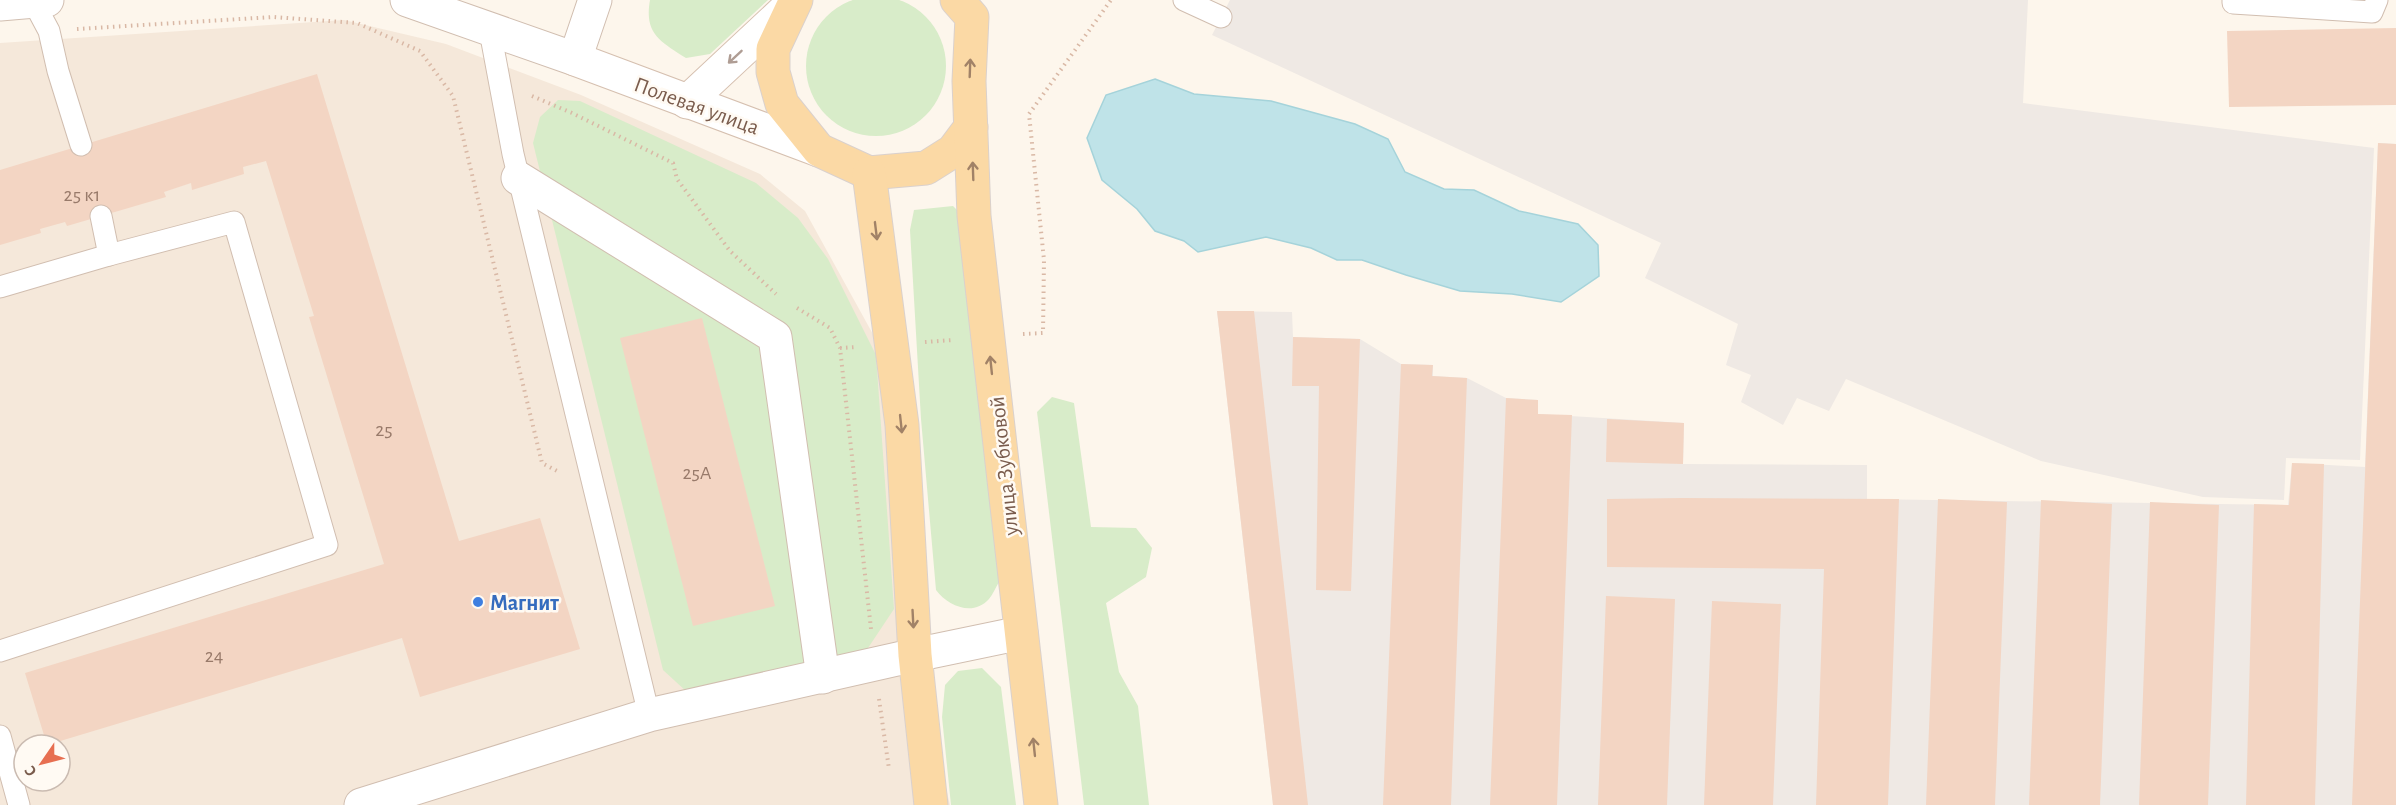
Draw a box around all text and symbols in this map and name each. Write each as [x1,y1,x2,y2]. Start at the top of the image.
one-way arrow [728,50,743,64]
one-way arrow [964,59,975,79]
street label: Полевая улица [631,73,762,139]
one-way arrow [967,162,978,182]
house number: 25 к1 [64,185,100,205]
one-way arrow [871,220,882,240]
one-way arrow [985,356,996,376]
street label: улица Зубковой [986,395,1022,538]
one-way arrow [896,414,907,433]
house number: 25 [375,420,393,440]
house number: 25А [682,463,712,483]
place label: Магнит [490,592,559,614]
marker: Магнит [471,595,485,609]
one-way arrow [907,608,918,628]
house number: 24 [205,646,223,666]
north arrow [12,733,72,793]
one-way arrow [1028,737,1039,757]
text: С [21,763,40,779]

